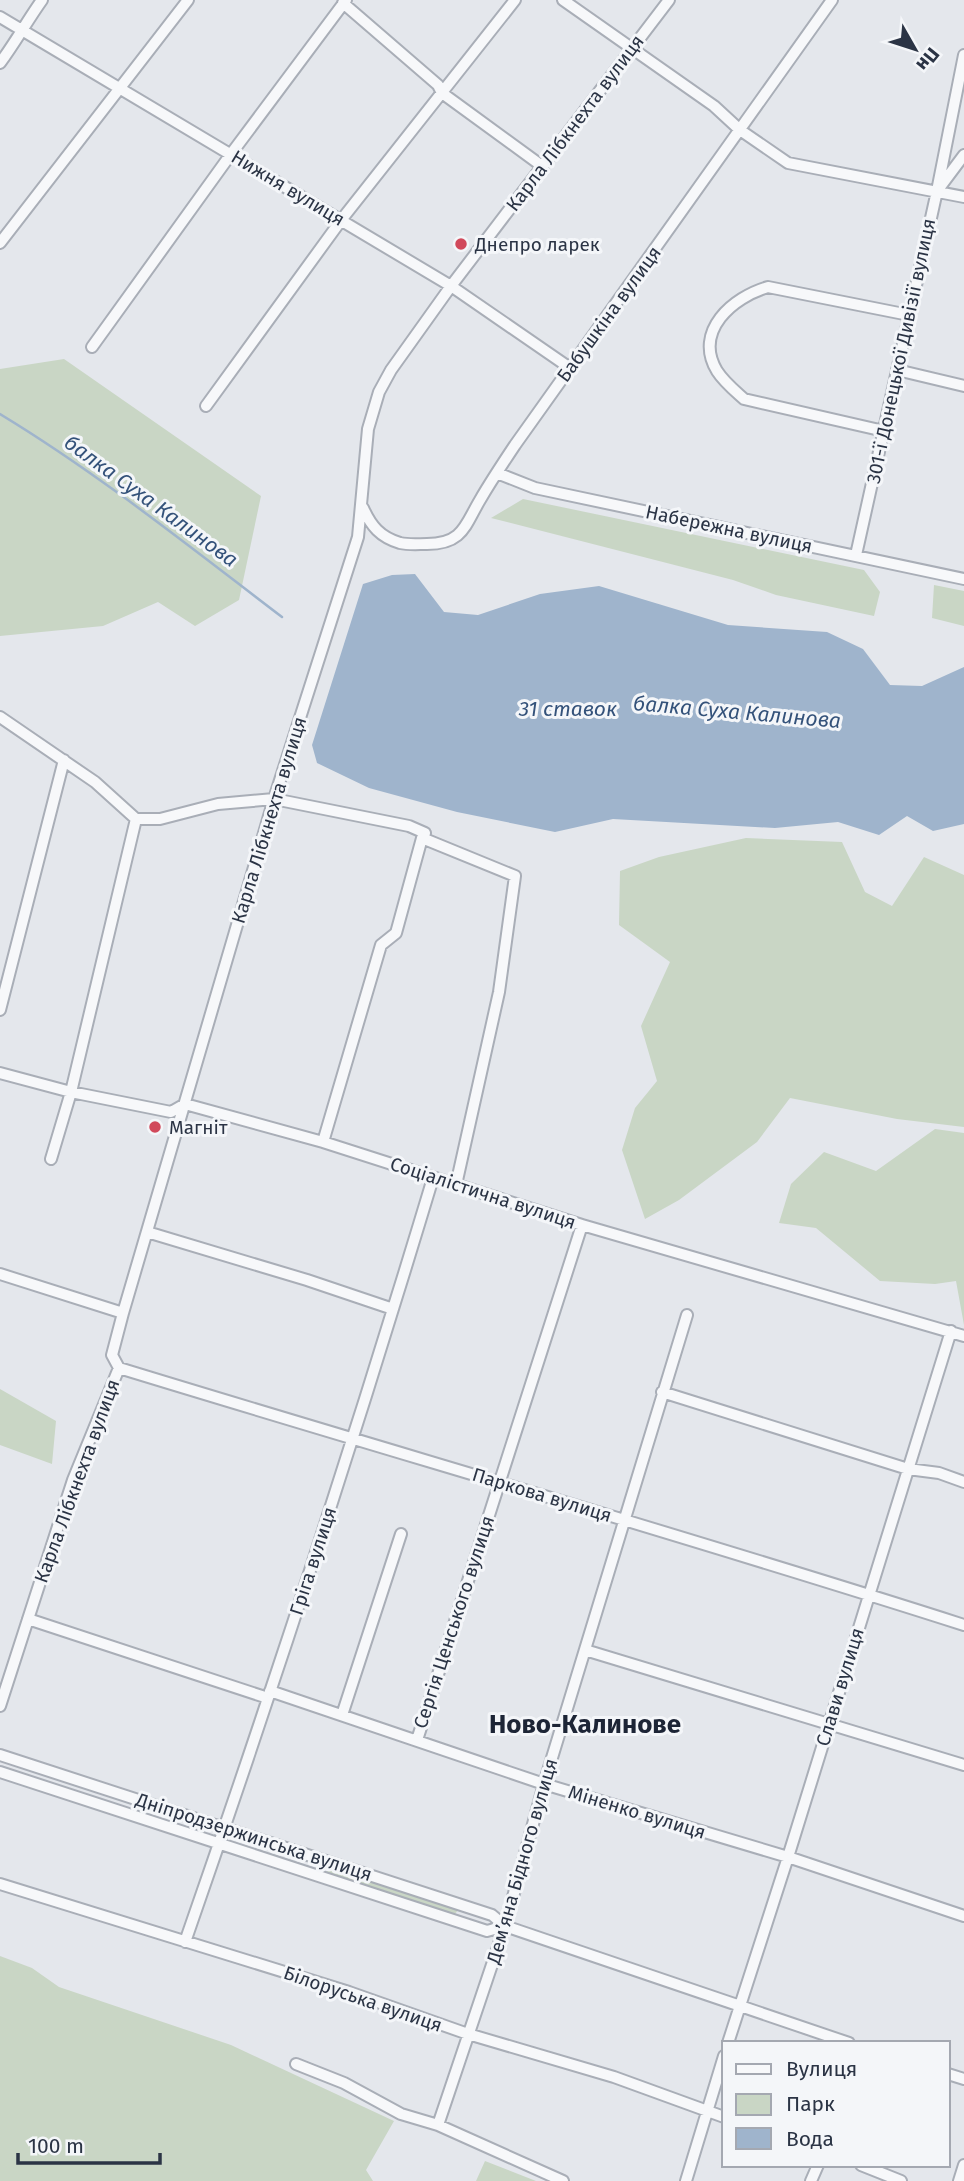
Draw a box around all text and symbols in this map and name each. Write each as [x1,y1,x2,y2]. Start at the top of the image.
north arrow [880,14,950,84]
street label: Карла Лібкнехта вулиця [501,30,649,216]
text: Пн [911,43,944,76]
street label: Нижня вулиця [227,145,349,231]
street label: 301-ї Донецької Дивізії вулиця [862,216,940,486]
place label: Днепро ларек [474,233,600,256]
marker: Днепро ларек [453,236,469,252]
street label: Бабушкіна вулиця [552,242,666,386]
water label: балка Суха Калинова [59,429,243,573]
street label: Набережна вулиця [644,500,814,558]
water label: балка Суха Калинова [632,690,842,734]
water label: 31 ставок [518,696,617,722]
street label: Карла Лібкнехта вулиця [227,714,311,926]
place label: Магніт [169,1116,228,1139]
marker: Магніт [147,1119,163,1135]
street label: Соціалістична вулиця [387,1152,579,1234]
street label: Карла Лібкнехта вулиця [29,1376,125,1586]
street label: Паркова вулиця [469,1463,615,1527]
street label: Гріга вулиця [285,1504,341,1618]
street label: Сергія Ценського вулиця [409,1513,499,1731]
street label: Слави вулиця [811,1625,869,1749]
district label: Ново-Калинове [489,1709,681,1740]
street label: Дем’яна Бідного вулиця [481,1756,562,1967]
street label: Міненко вулиця [566,1780,708,1844]
street label: Дніпродзержинська вулиця [132,1788,375,1886]
street label: Білоруська вулиця [281,1961,445,2037]
legend [722,2041,950,2167]
text: Вулиця [786,2056,857,2082]
text: Парк [786,2091,835,2117]
scale bar [18,2122,159,2166]
text: Вода [786,2126,834,2152]
text: 100 m [28,2133,84,2159]

